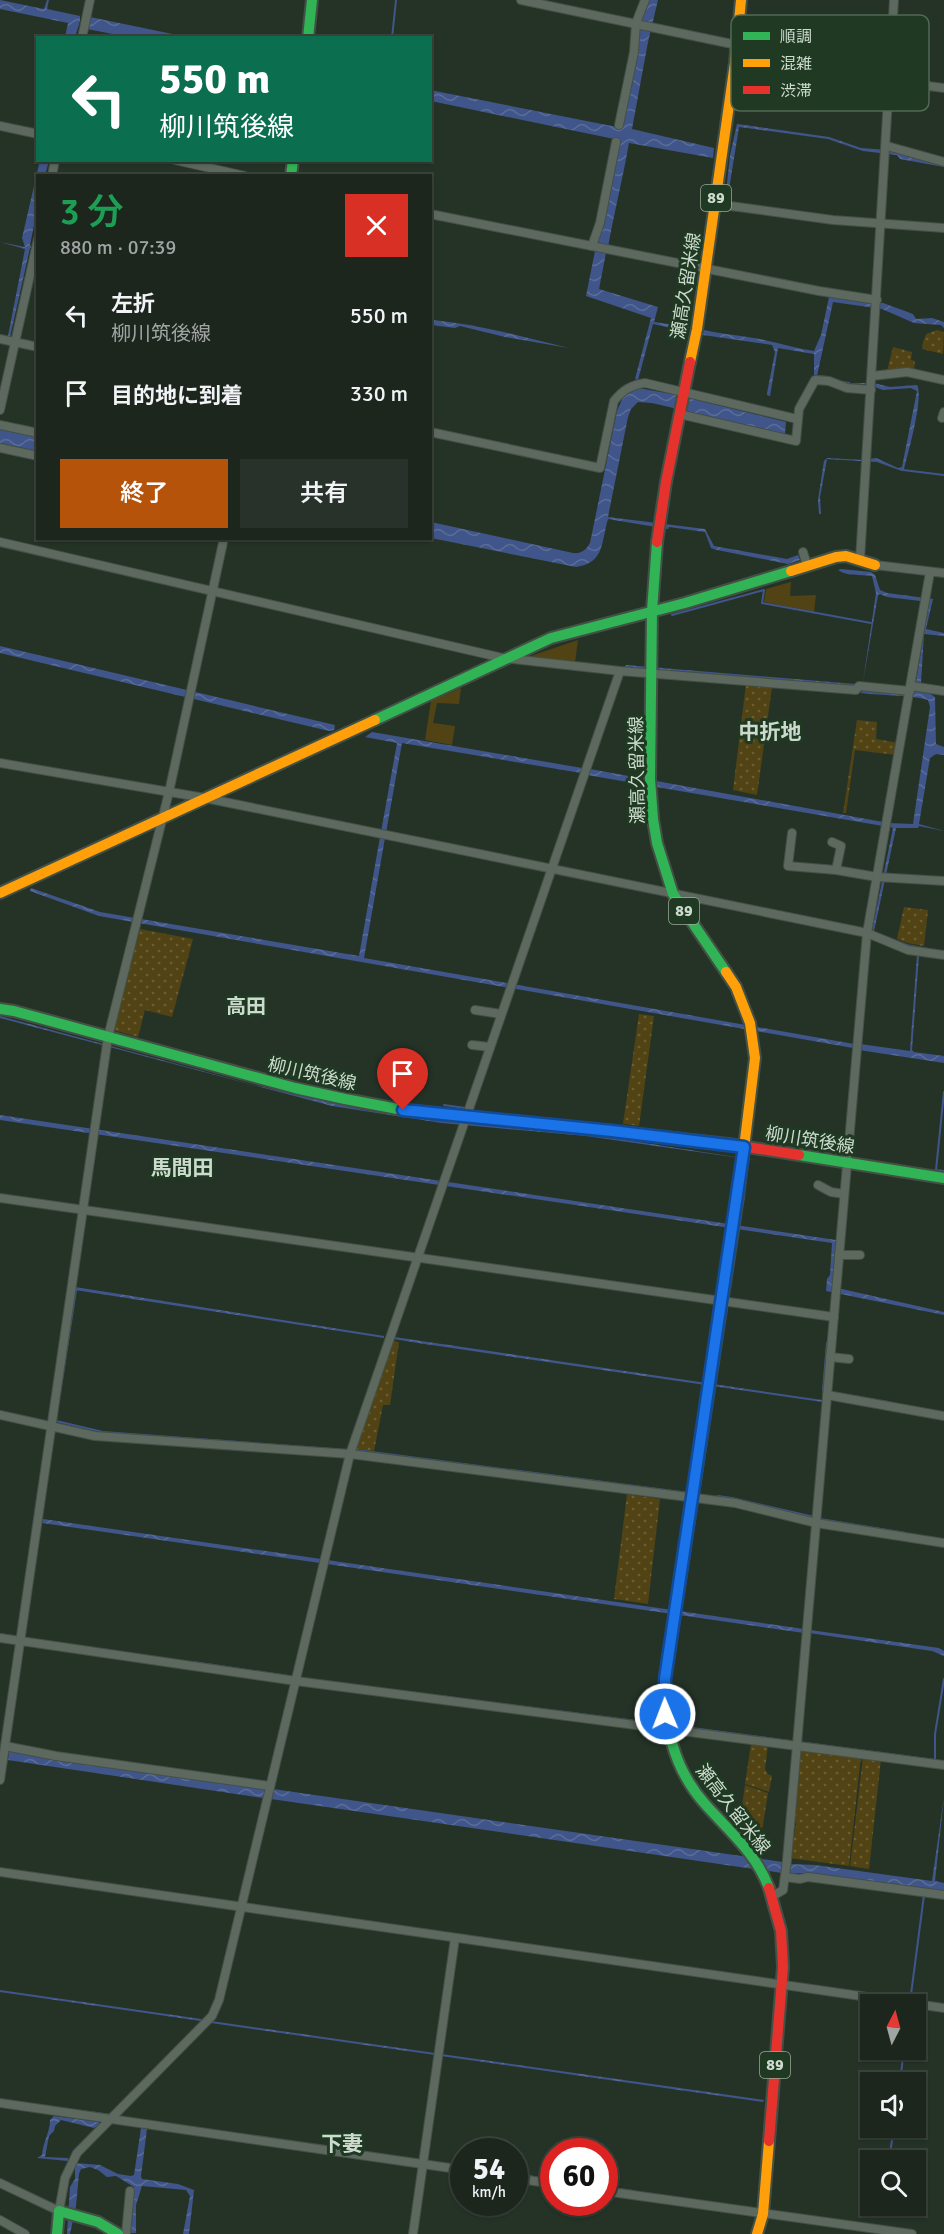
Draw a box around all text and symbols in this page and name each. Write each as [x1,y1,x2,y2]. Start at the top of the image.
legend [731,15,929,111]
text: 順調 [780,27,812,47]
text: 550 m [159,54,270,105]
text: 混雑 [780,54,812,74]
icon: left [60,60,138,138]
text: 渋滞 [780,81,812,101]
text: 柳川筑後線 [159,111,294,144]
road number: 89 [701,185,731,211]
text: 3 分 [60,190,123,235]
button: close [345,194,408,257]
street label: 瀬高久留米線 [667,231,705,341]
text: 880 m · 07:39 [60,235,176,260]
text: 左折 [111,290,155,317]
icon: left [60,299,93,332]
text: 550 m [350,302,408,329]
text: 柳川筑後線 [111,321,211,346]
icon: arrive [60,377,93,410]
text: 330 m [350,380,408,407]
text: 目的地に到着 [111,382,243,409]
button: 終了 [60,459,228,528]
button: 共有 [240,459,408,528]
street label: 瀬高久留米線 [625,716,649,824]
district label: 中折地 [739,719,802,745]
road number: 89 [669,898,699,924]
district label: 高田 [226,994,266,1019]
pin [377,1048,428,1110]
street label: 柳川筑後線 [266,1053,358,1095]
icon: arrive [386,1057,419,1090]
street label: 柳川筑後線 [764,1122,856,1158]
district label: 馬間田 [151,1155,214,1181]
position arrow [633,1682,697,1746]
street label: 瀬高久留米線 [691,1760,775,1858]
north arrow [860,1994,926,2060]
map controls [860,1994,926,2216]
road number: 89 [760,2052,790,2078]
button: sound [860,2072,926,2138]
district label: 下妻 [321,2131,363,2157]
speed limit sign: 60 [540,2138,618,2216]
button: search [860,2150,926,2216]
text: 54 [473,2151,505,2188]
text: km/h [472,2183,506,2201]

